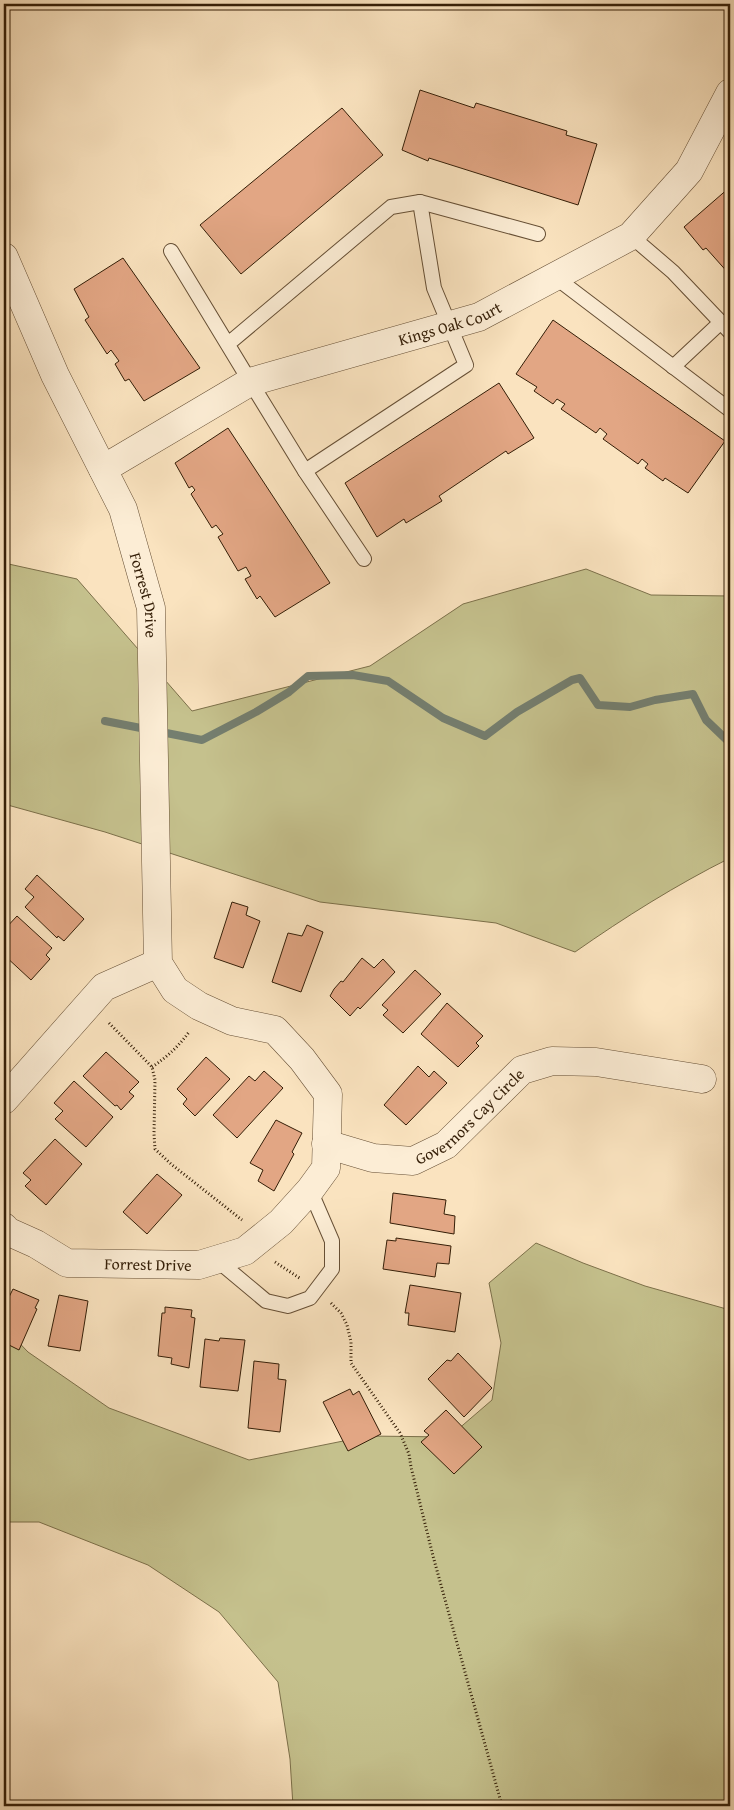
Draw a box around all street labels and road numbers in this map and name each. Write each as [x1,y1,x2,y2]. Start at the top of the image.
street label: Kings Oak Court [395,295,506,351]
street label: Forrest Drive [124,550,164,638]
street label: Governors Cay Circle [411,1062,530,1170]
street label: Forrest Drive [104,1251,192,1277]

